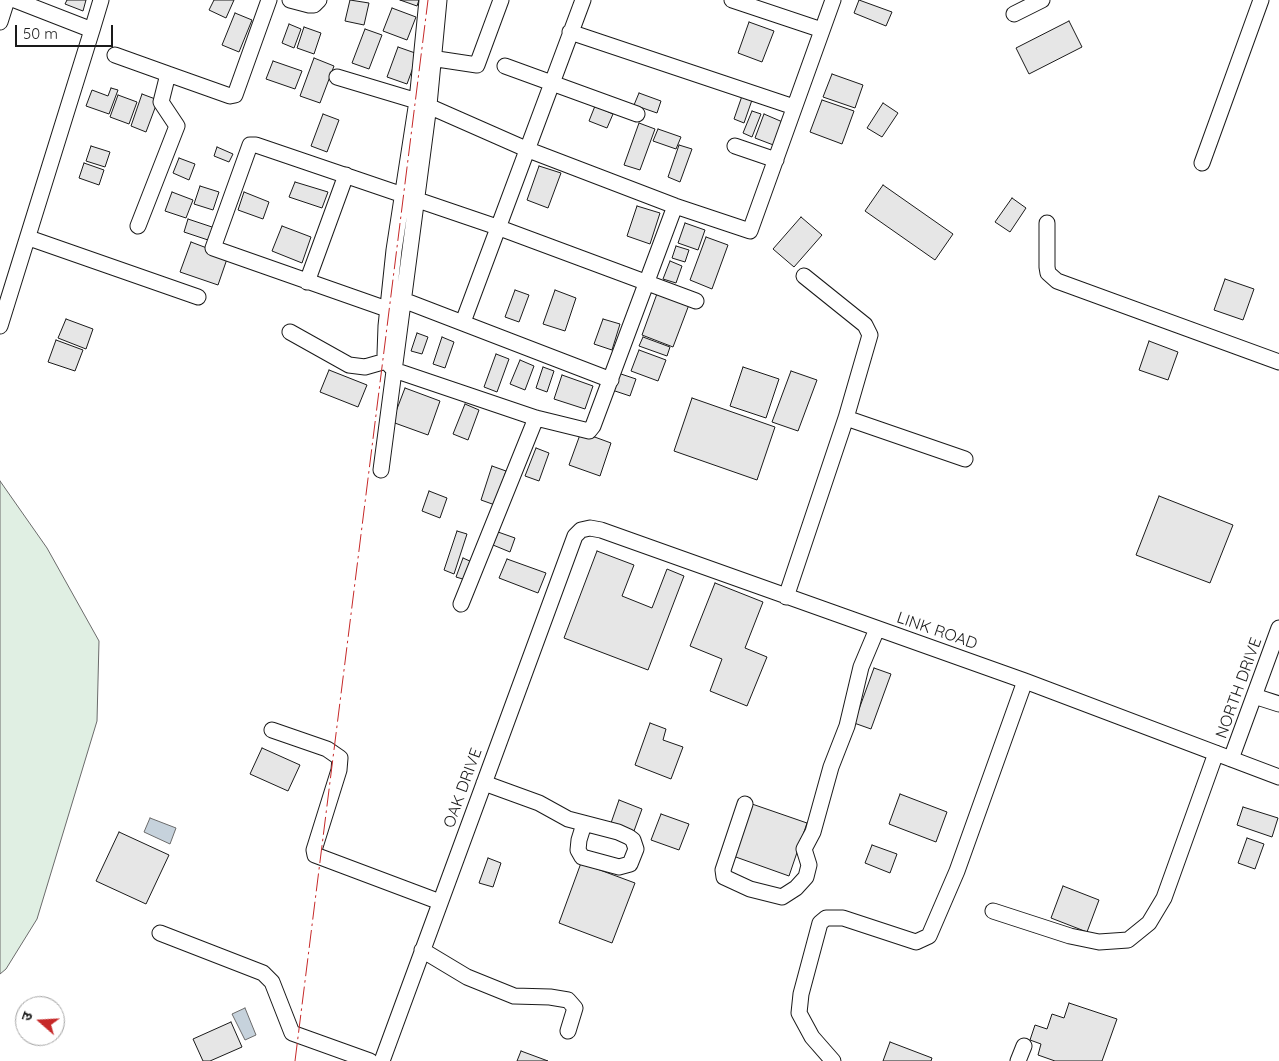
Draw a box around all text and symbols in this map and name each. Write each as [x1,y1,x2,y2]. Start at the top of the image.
scale bar [18,15,115,47]
text: 50 m [23,24,58,43]
street label: LINK ROAD [894,608,980,654]
street label: NORTH DRIVE [1212,635,1266,741]
street label: OAK DRIVE [440,745,486,831]
north arrow [15,996,65,1046]
text: उ [17,1010,37,1023]

